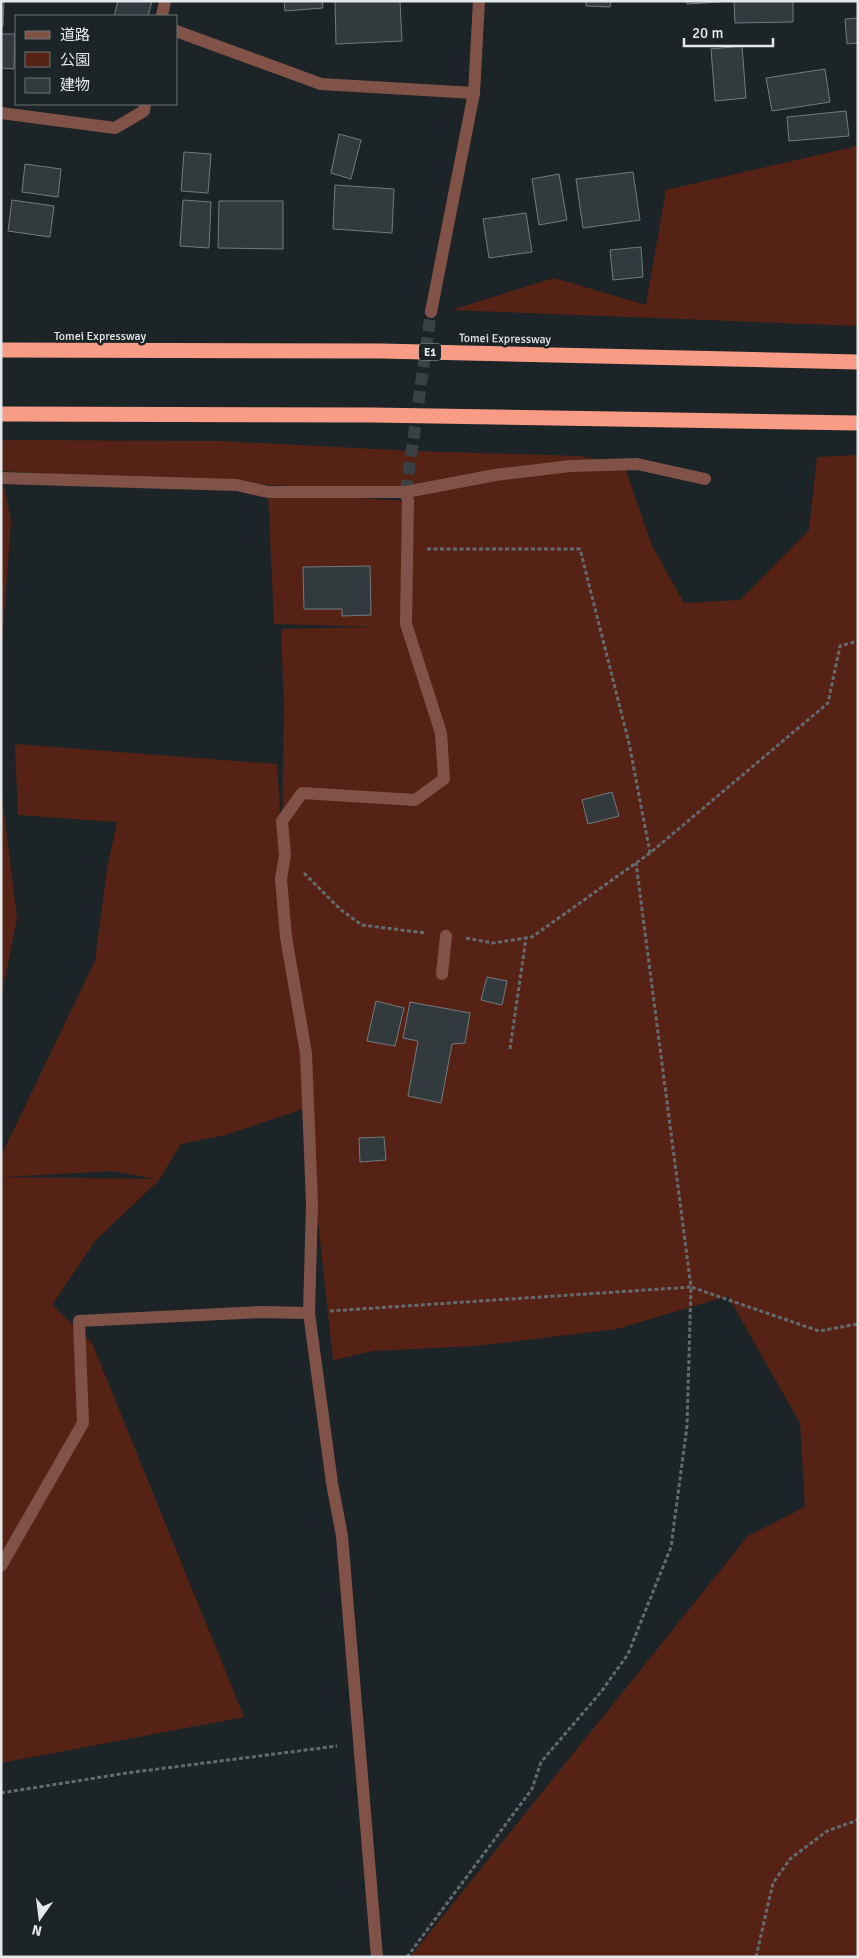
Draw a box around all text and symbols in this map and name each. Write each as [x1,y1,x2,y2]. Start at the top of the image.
legend [15,15,178,105]
scale bar [684,15,773,47]
text: 20 m [692,24,723,42]
text: 道路 [60,26,90,44]
text: 公園 [60,51,90,69]
text: 建物 [60,76,90,94]
street label: Tomei Expressway [54,329,146,344]
street label: Tomei Expressway [459,331,552,347]
road number: E1 [419,344,441,361]
north arrow [15,1893,65,1943]
text: N [30,1921,44,1940]

